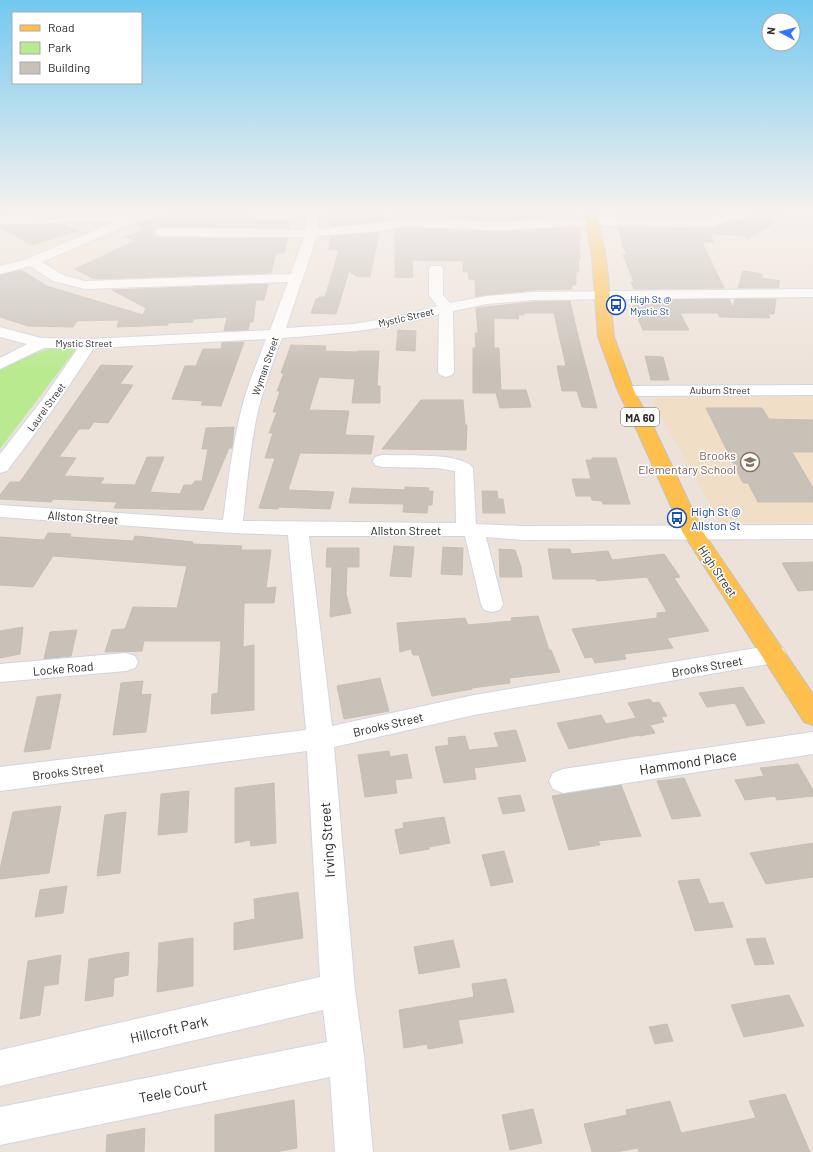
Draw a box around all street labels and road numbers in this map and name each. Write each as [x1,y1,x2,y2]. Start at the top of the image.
street label: Mystic Street [377,305,435,329]
street label: Wyman Street [249,335,281,397]
street label: Mystic Street [56,337,113,349]
street label: Laurel Street [24,380,68,433]
street label: Auburn Street [690,384,751,396]
road number: MA 60 [621,408,659,426]
street label: Allston Street [47,508,119,526]
street label: Allston Street [371,523,441,537]
street label: High Street [696,543,740,599]
street label: Brooks Street [670,653,744,679]
street label: Locke Road [32,658,94,678]
street label: Brooks Street [351,709,425,739]
street label: Hammond Place [638,746,738,778]
street label: Brooks Street [32,760,104,782]
street label: Irving Street [316,802,338,878]
street label: Hillcroft Park [128,1012,210,1046]
street label: Teele Court [137,1076,209,1106]

